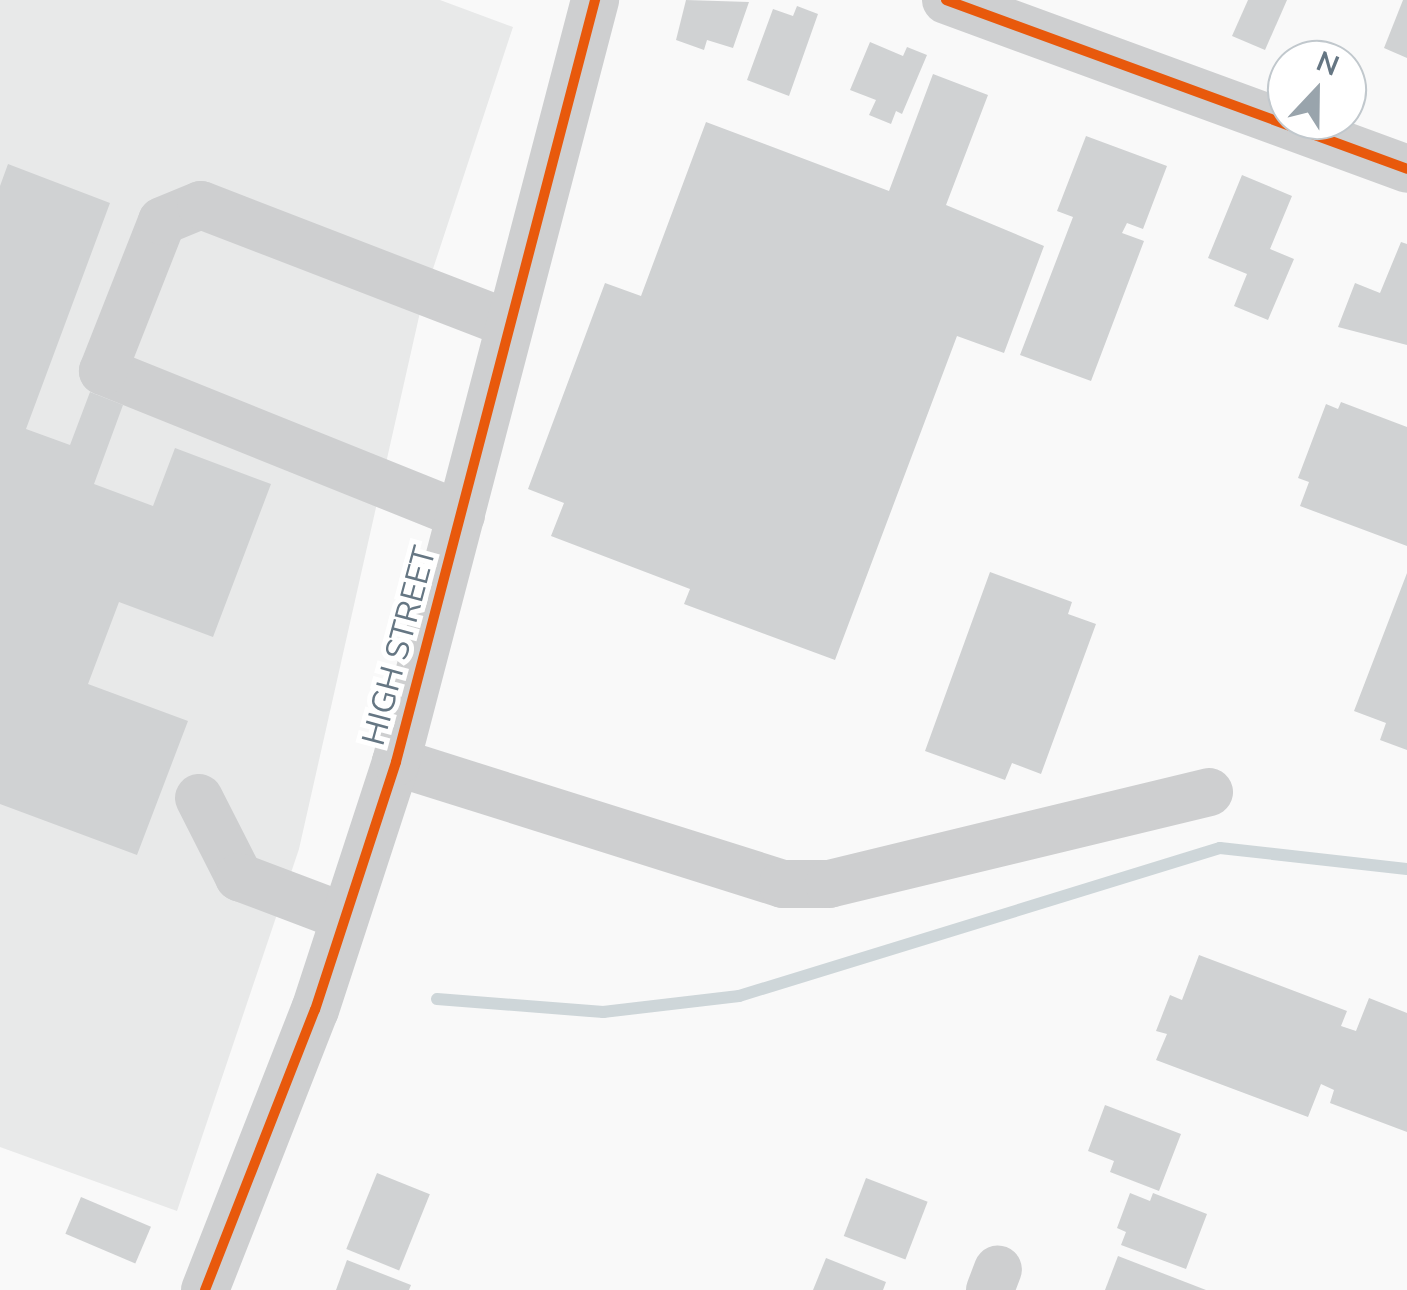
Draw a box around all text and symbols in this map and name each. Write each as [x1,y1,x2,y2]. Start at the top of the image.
north arrow [1267,40,1367,140]
text: N [1311,42,1344,86]
street label: HIGH STREET [355,542,445,750]

